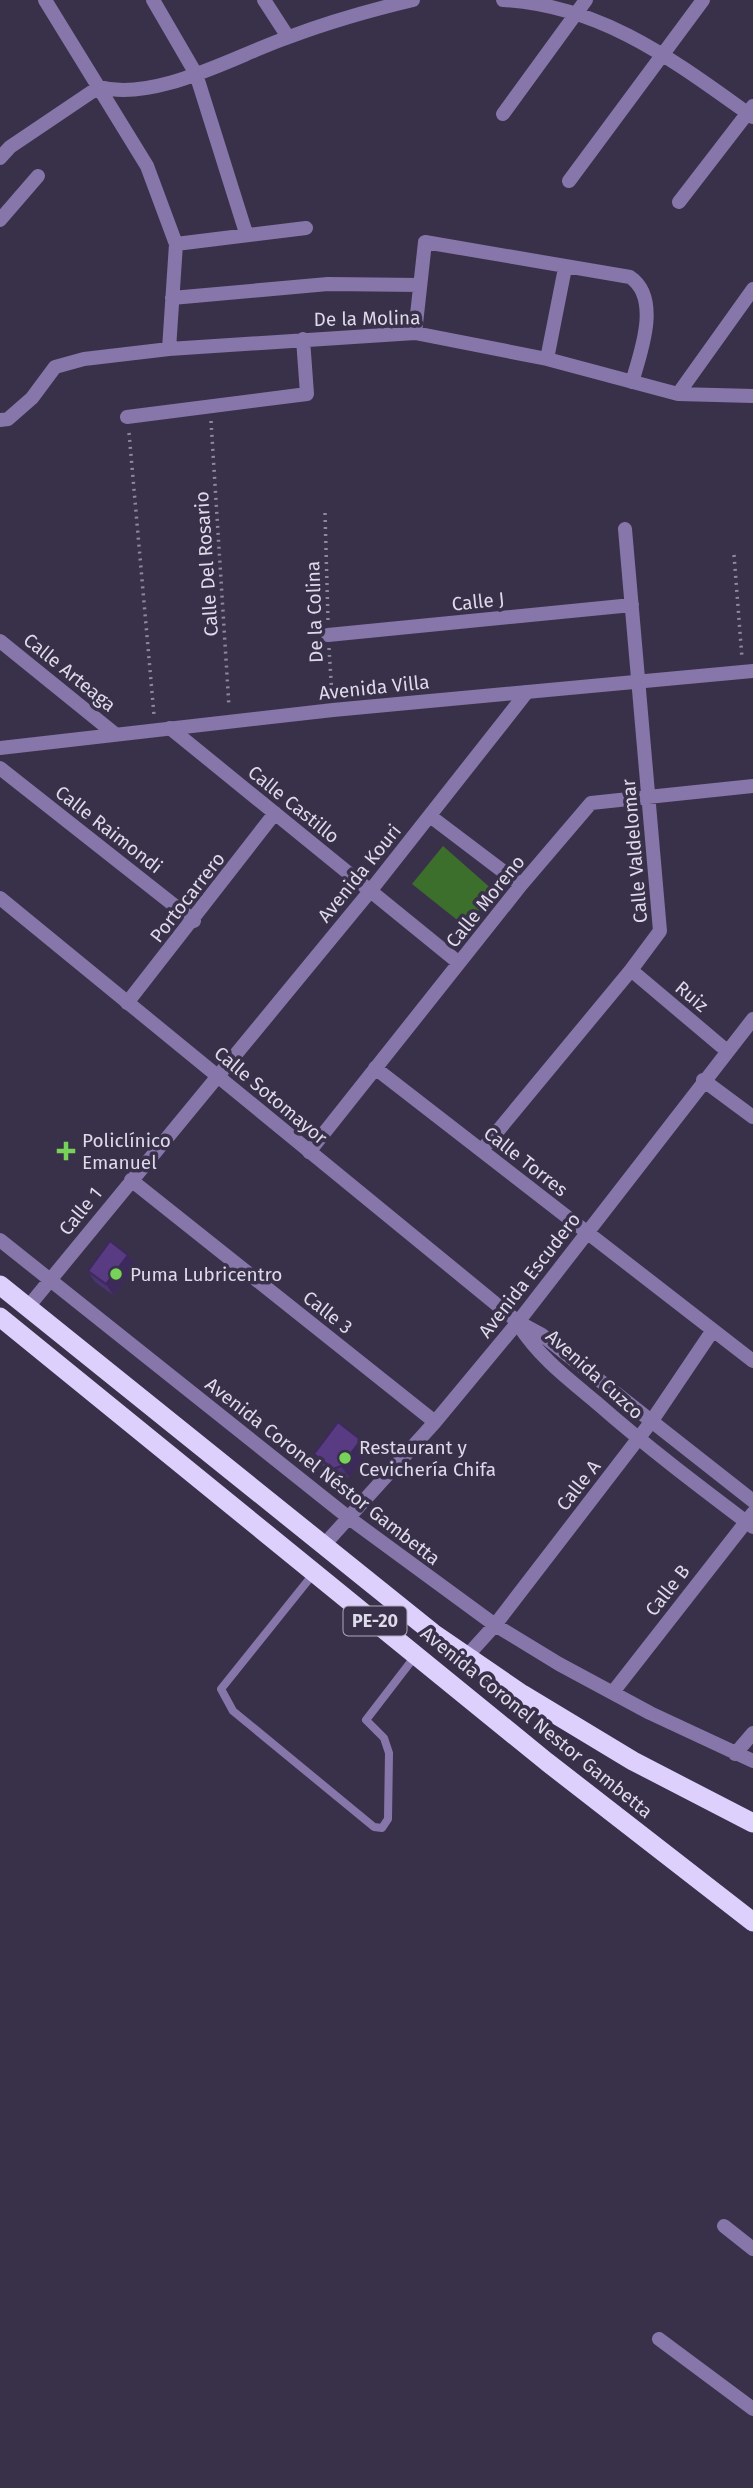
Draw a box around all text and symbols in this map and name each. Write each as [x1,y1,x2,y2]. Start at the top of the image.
street label: De la Molina [313,306,421,331]
street label: Calle Del Rosario [190,491,223,637]
street label: De la Colina [301,560,328,663]
street label: Calle J [451,587,506,616]
street label: Calle Arteaga [19,628,120,717]
street label: Avenida Villa [318,670,430,705]
street label: Calle Castillo [243,761,344,848]
street label: Calle Valdelomar [617,777,652,924]
street label: Calle Raimondi [51,781,167,878]
street label: Avenida Kouri [313,820,406,927]
street label: Portocarrero [145,848,230,947]
street label: Calle Moreno [441,850,530,952]
street label: Ruiz [670,976,713,1017]
street label: Calle Sotomayor [210,1042,332,1150]
street label: Calle Torres [479,1121,572,1201]
place label: Policlínico Emanuel [82,1129,171,1174]
marker: Policlínico Emanuel [56,1141,76,1161]
street label: Calle 1 [54,1183,107,1240]
street label: Avenida Escudero [473,1208,585,1342]
place label: Puma Lubricentro [130,1263,282,1286]
marker: Puma Lubricentro [108,1266,124,1282]
street label: Calle 3 [298,1286,357,1339]
street label: Avenida Cuzco [541,1325,648,1424]
street label: Avenida Coronel Néstor Gambetta [201,1373,445,1570]
place label: Restaurant y Cevichería Chifa [359,1436,496,1481]
marker: Restaurant y Cevichería Chifa [337,1450,353,1466]
street label: Calle A [552,1455,605,1515]
street label: Calle B [640,1560,694,1620]
road number: PE-20 [344,1606,406,1636]
street label: Avenida Coronel Nestor Gambetta [416,1622,657,1823]

